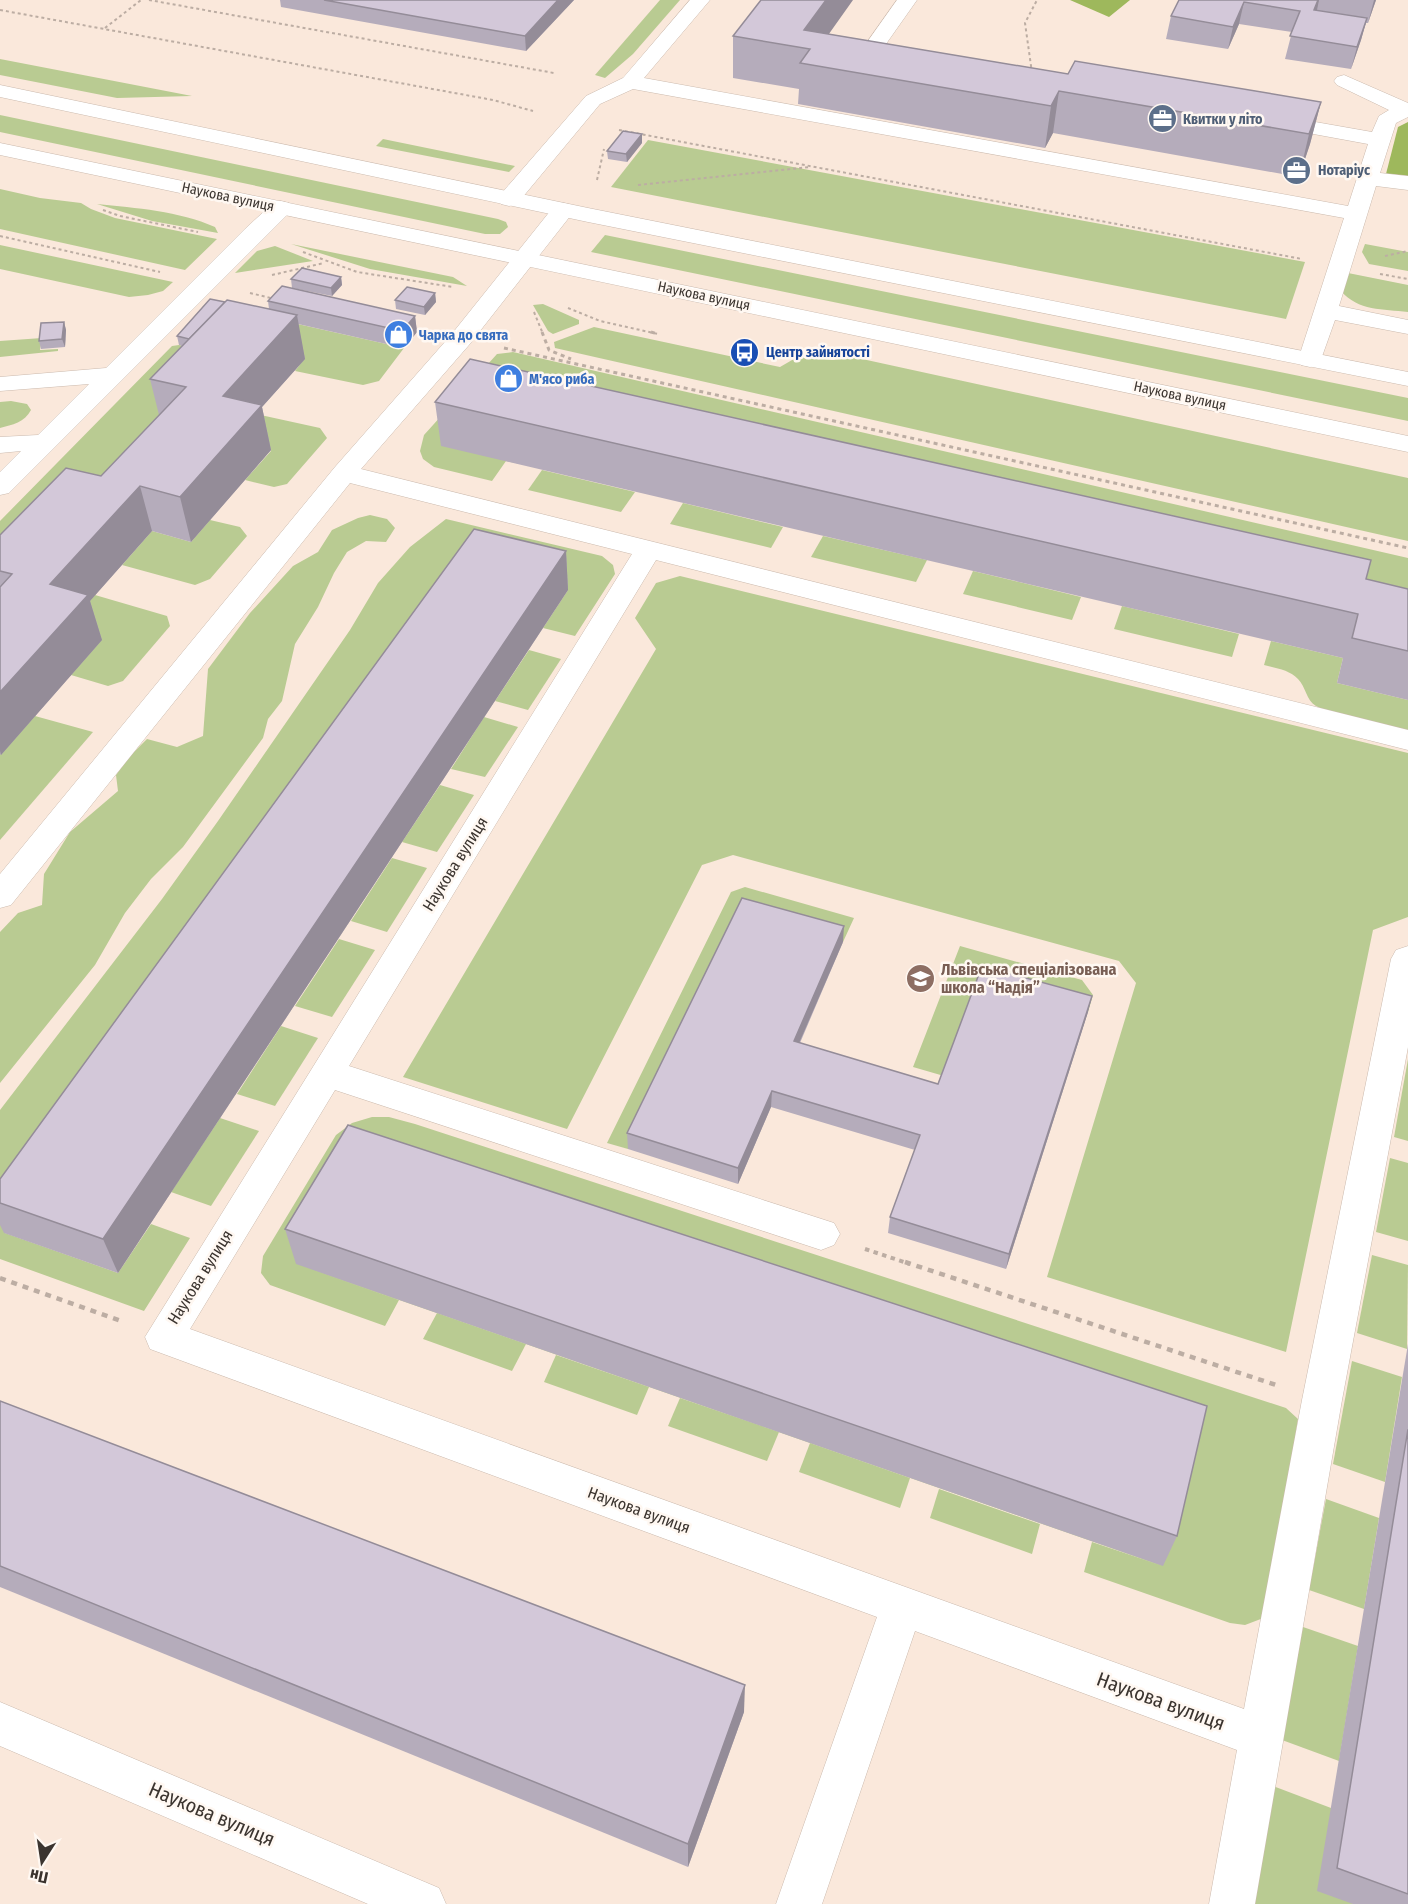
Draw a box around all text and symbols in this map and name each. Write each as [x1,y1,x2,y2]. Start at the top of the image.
office icon: Квитки у літо [1146,103,1178,135]
place label: Квитки у літо [1183,111,1263,128]
office icon: Нотаріус [1281,154,1313,186]
place label: Нотаріус [1318,162,1371,179]
street label: Наукова вулиця [180,179,276,215]
street label: Наукова вулиця [656,278,752,314]
shop icon: Чарка до свята [382,319,414,351]
place label: Чарка до свята [419,327,508,344]
bus stop icon: Центр зайнятості [729,336,761,368]
place label: Центр зайнятості [766,344,870,361]
shop icon: М'ясо риба [492,363,524,395]
place label: М'ясо риба [529,371,595,388]
street label: Наукова вулиця [1132,378,1228,414]
street label: Наукова вулиця [418,813,492,915]
place label: Львівська спеціалізована школа “Надія” [941,960,1117,997]
school or university icon: Львівська спеціалізована школа “Надія” [904,962,936,994]
street label: Наукова вулиця [163,1226,237,1328]
street label: Наукова вулиця [585,1483,693,1537]
street label: Наукова вулиця [1094,1667,1228,1735]
street label: Наукова вулиця [145,1777,279,1851]
north arrow [12,1832,72,1892]
text: Пн [28,1865,50,1887]

